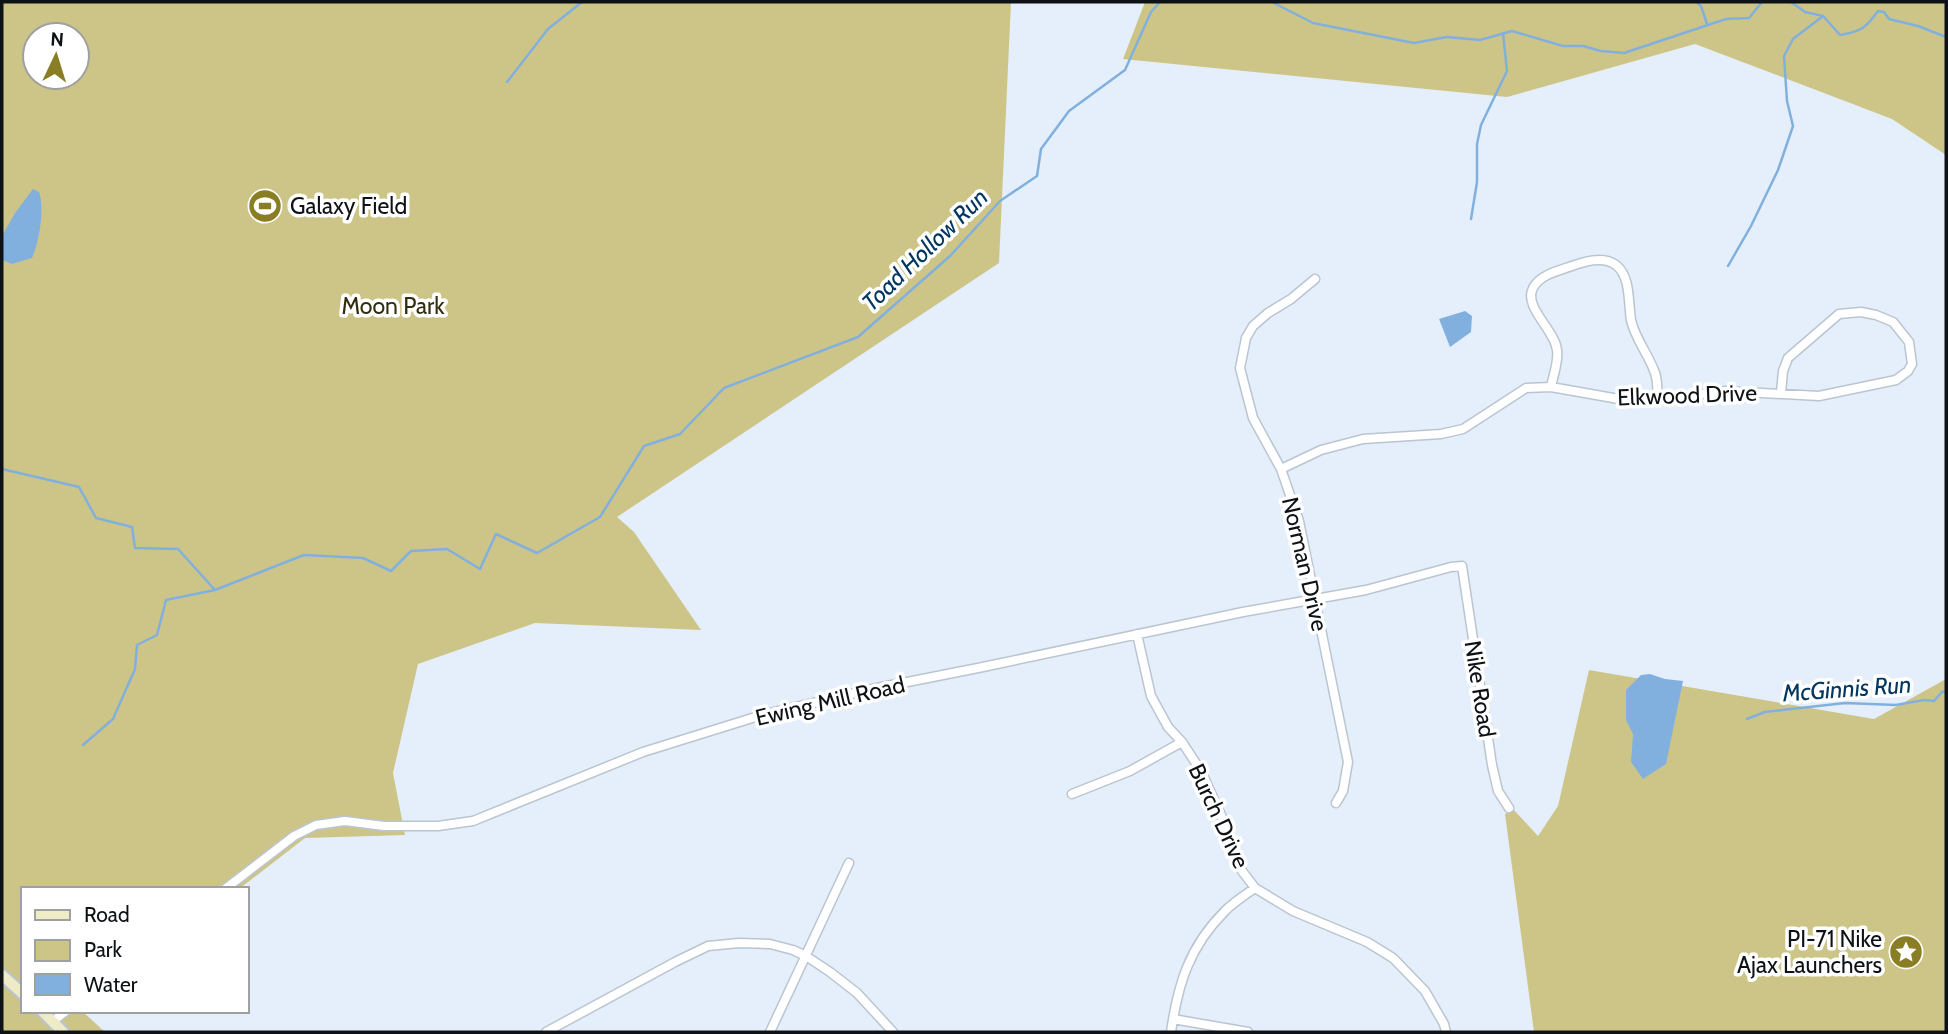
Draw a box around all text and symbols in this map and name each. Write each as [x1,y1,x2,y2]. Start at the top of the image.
north arrow [21,21,91,91]
text: N [50,28,65,51]
water label: Toad Hollow Run [856,182,993,317]
sports icon: Galaxy Field [246,187,284,225]
place label: Galaxy Field [290,192,407,220]
park label: Moon Park [341,292,445,320]
street label: Elkwood Drive [1617,379,1758,411]
street label: Norman Drive [1276,494,1334,634]
street label: Nike Road [1459,639,1501,739]
street label: Ewing Mill Road [752,670,908,732]
water label: McGinnis Run [1781,670,1912,708]
street label: Burch Drive [1183,759,1256,873]
legend [21,887,248,1013]
text: Road [84,902,130,927]
place label: PI-71 Nike Ajax Launchers [1737,925,1882,979]
place icon: PI-71 Nike Ajax Launchers [1887,933,1925,971]
text: Park [84,937,122,962]
text: Water [84,972,138,997]

